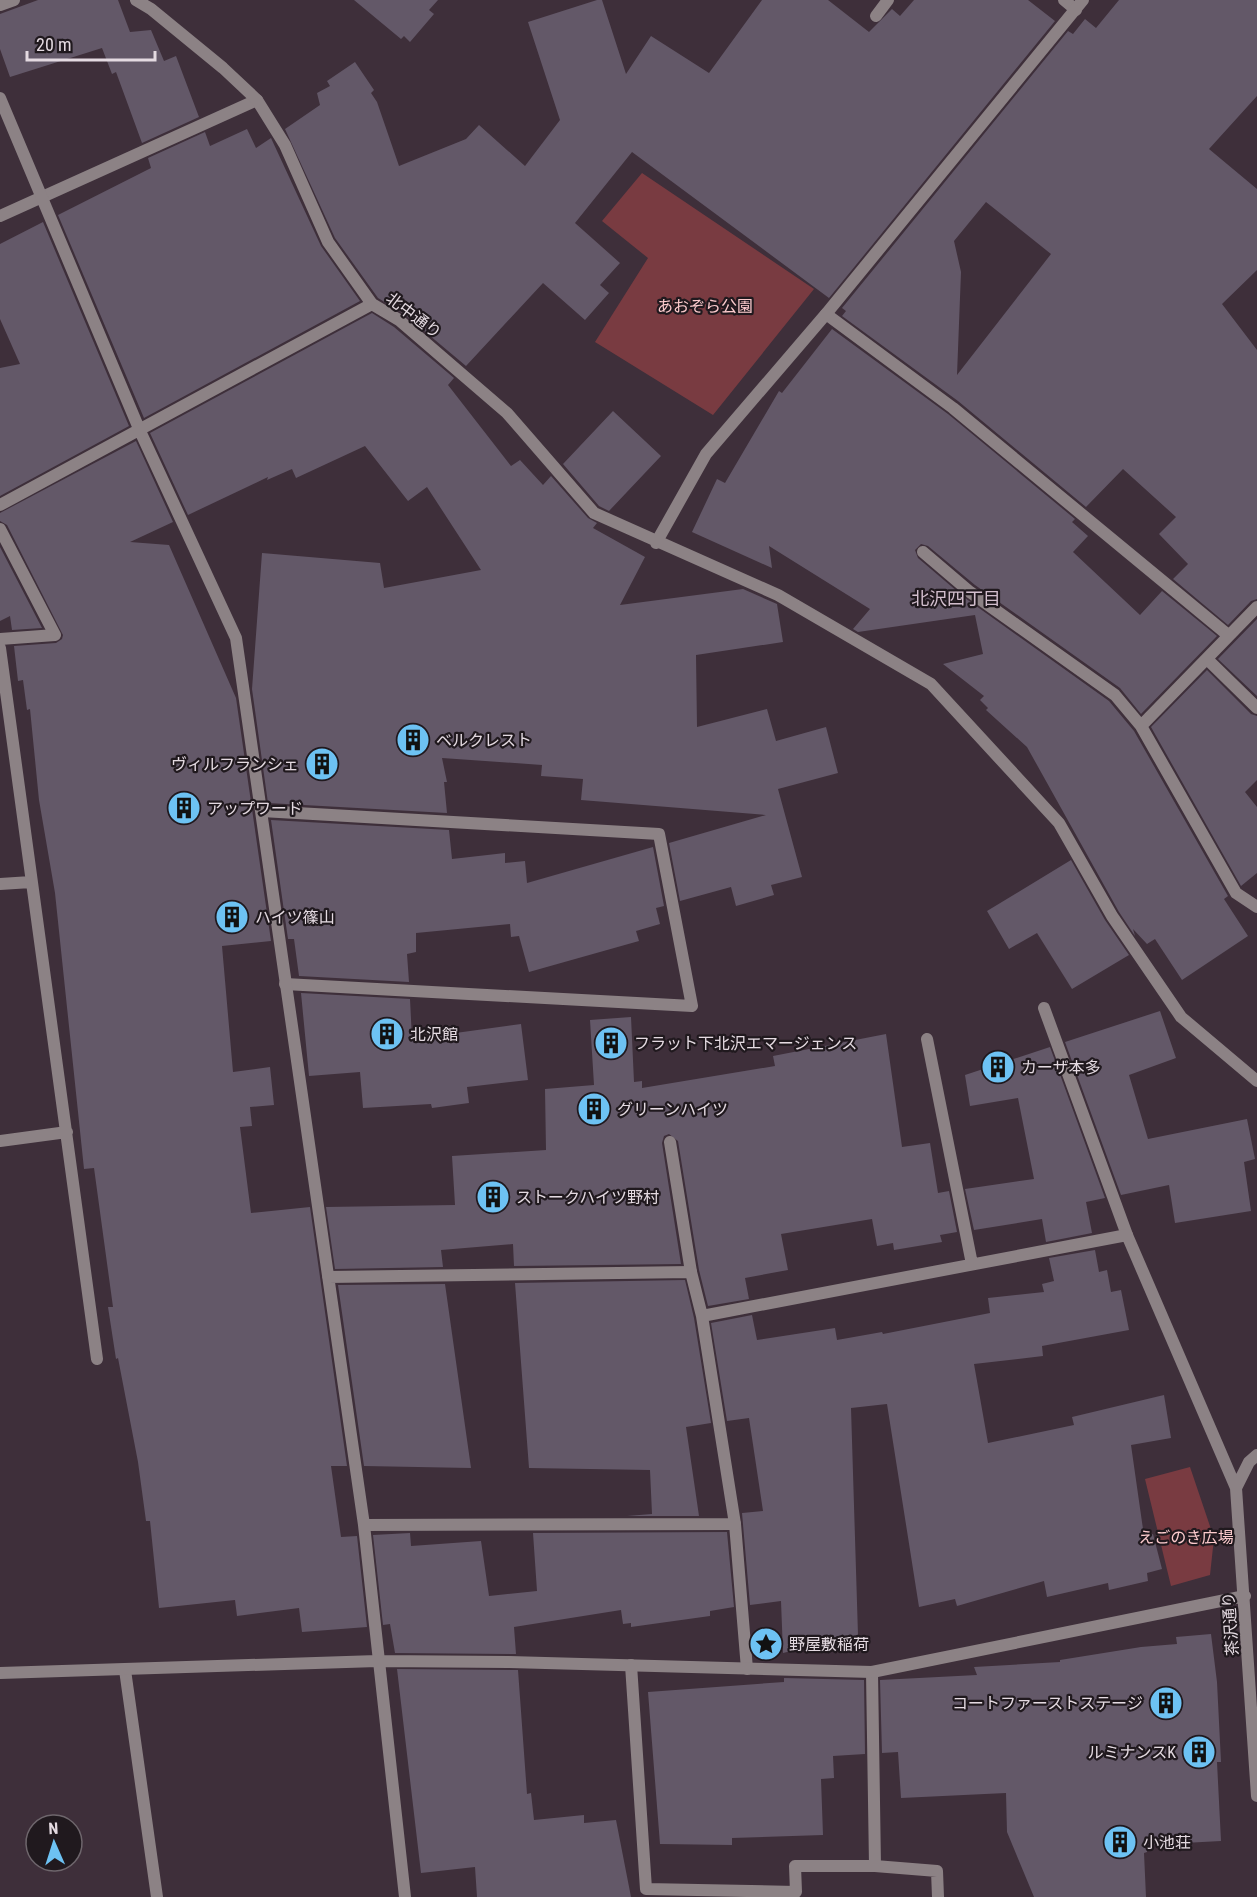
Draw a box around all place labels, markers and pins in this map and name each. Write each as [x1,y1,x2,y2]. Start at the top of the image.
building icon: ベルクレスト [395,722,431,758]
place label: ベルクレスト [436,731,532,750]
building icon: ヴィルフランシェ [304,746,340,782]
place label: ヴィルフランシェ [171,755,299,774]
building icon: アップワード [166,790,202,826]
place label: アップワード [207,799,303,818]
building icon: ハイツ篠山 [214,899,250,935]
place label: ハイツ篠山 [255,908,335,927]
building icon: 北沢館 [369,1016,405,1052]
place label: 北沢館 [410,1025,458,1044]
building icon: フラット下北沢エマージェンス [593,1025,629,1061]
place label: フラット下北沢エマージェンス [634,1034,857,1053]
building icon: カーザ本多 [980,1049,1016,1085]
place label: カーザ本多 [1021,1058,1101,1077]
building icon: グリーンハイツ [576,1091,612,1127]
place label: グリーンハイツ [617,1100,728,1119]
building icon: ストークハイツ野村 [475,1179,511,1215]
place label: ストークハイツ野村 [516,1188,659,1207]
place icon: 野屋敷稲荷 [748,1626,784,1662]
place label: 野屋敷稲荷 [789,1635,869,1654]
building icon: コートファーストステージ [1148,1685,1184,1721]
place label: コートファーストステージ [952,1694,1143,1713]
building icon: ルミナンスK [1181,1734,1217,1770]
place label: ルミナンスK [1088,1743,1176,1762]
building icon: 小池荘 [1102,1824,1138,1860]
place label: 小池荘 [1143,1833,1191,1852]

